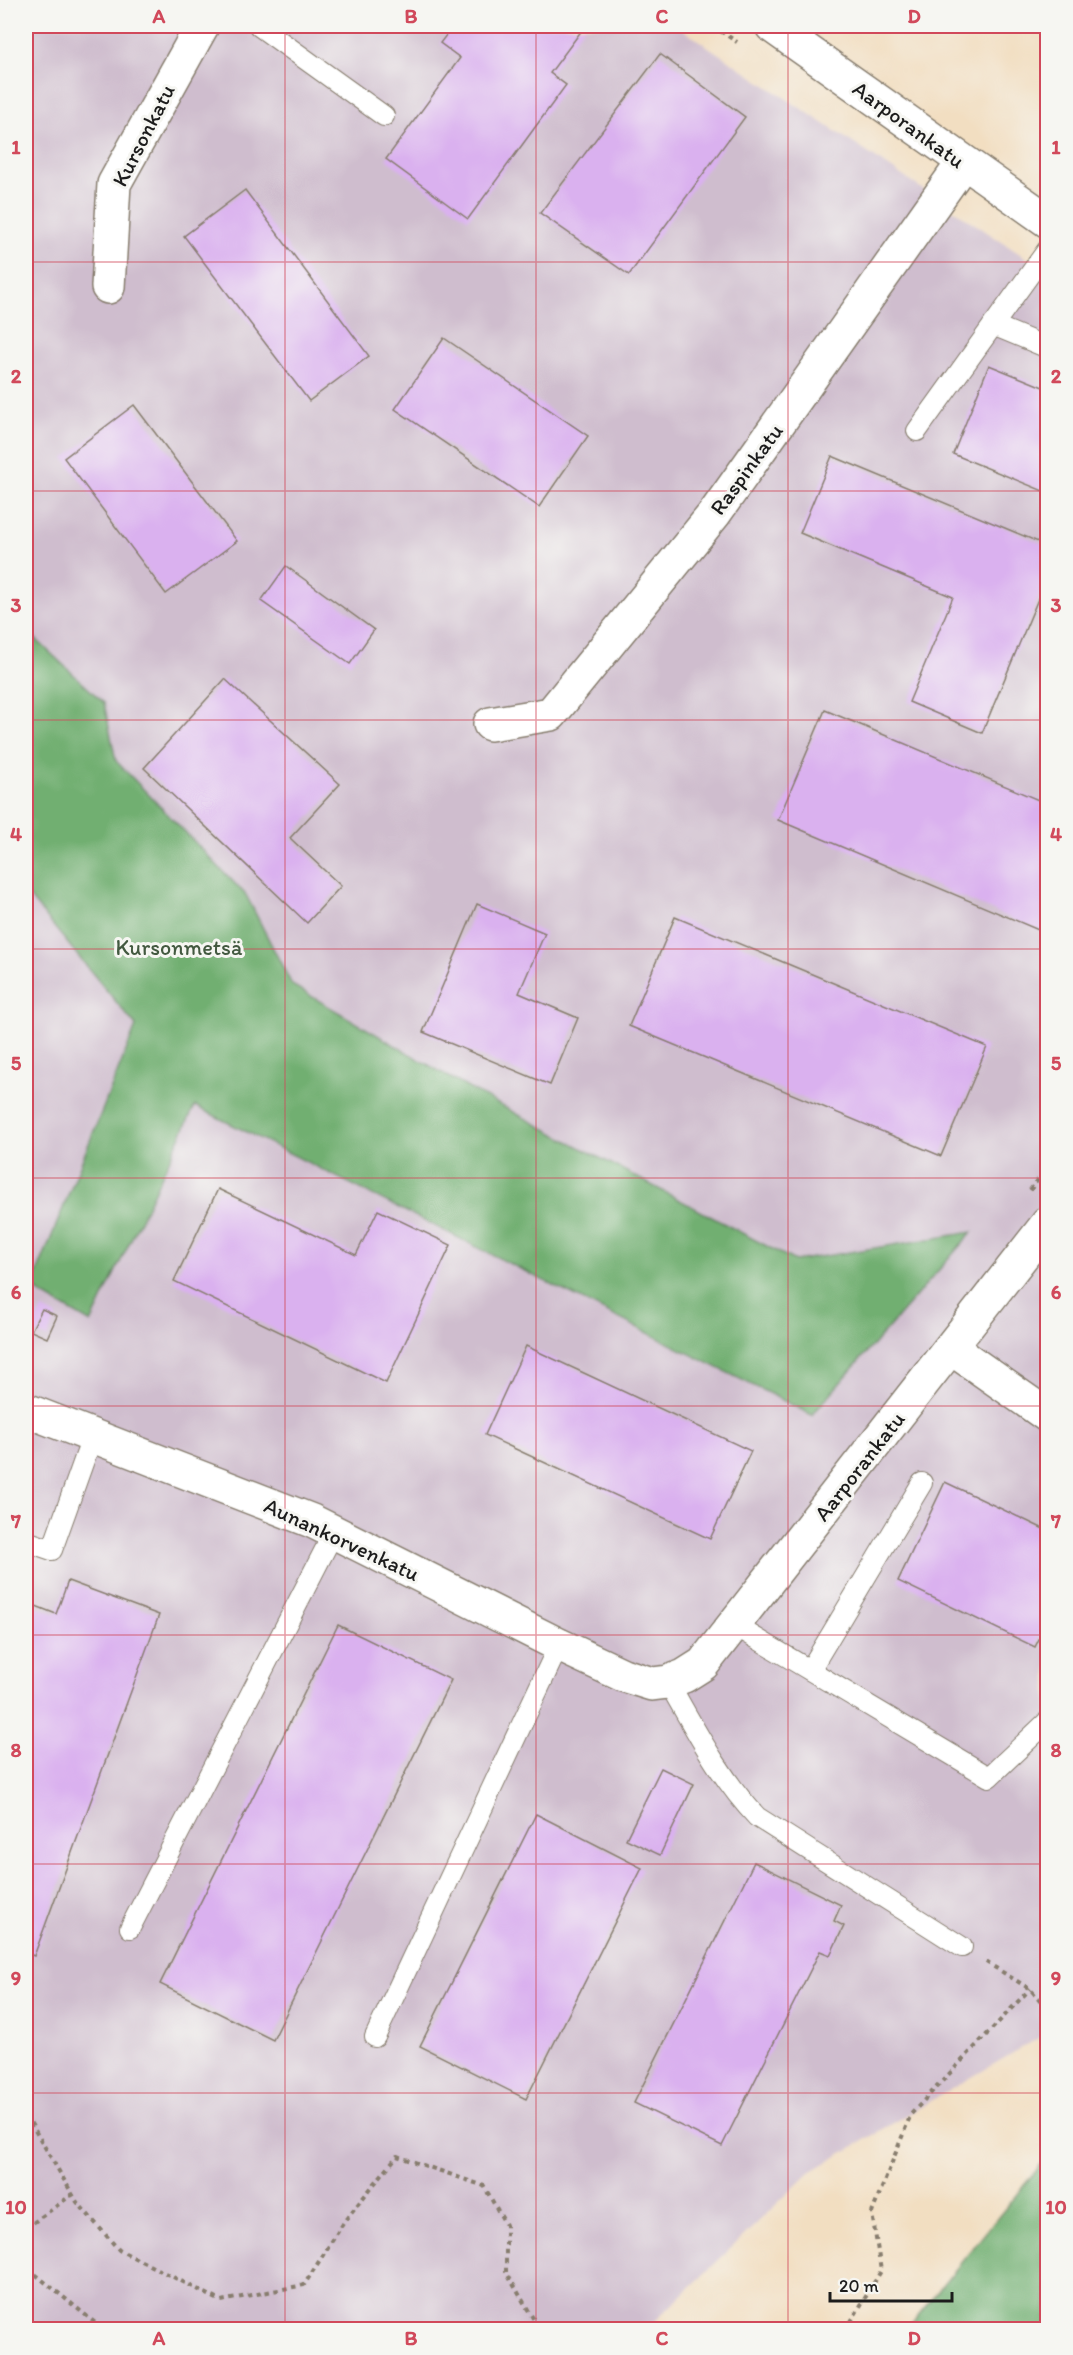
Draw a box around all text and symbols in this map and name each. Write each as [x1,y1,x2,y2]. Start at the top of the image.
text: A [152,4,166,28]
text: B [405,4,418,28]
text: C [656,4,669,28]
text: D [907,4,921,28]
street label: Aarporankatu [847,75,970,174]
street label: Kursonkatu [106,80,181,191]
text: 1 [11,135,21,159]
text: 1 [1051,135,1061,159]
text: 2 [11,364,22,388]
text: 2 [1051,364,1062,388]
street label: Raspinkatu [704,418,789,520]
text: 3 [11,593,22,617]
text: 3 [1051,593,1062,617]
text: 4 [10,822,22,846]
text: 4 [1050,822,1062,846]
park label: Kursonmetsä [116,934,243,961]
text: 5 [11,1051,22,1075]
text: 5 [1051,1051,1062,1075]
text: 6 [11,1280,22,1304]
text: 6 [1051,1280,1062,1304]
street label: Aarporankatu [808,1406,911,1527]
street label: Aunankorvenkatu [260,1492,424,1587]
text: 7 [10,1509,21,1533]
text: 7 [1050,1509,1061,1533]
text: 8 [11,1738,22,1762]
text: 8 [1051,1738,1062,1762]
text: 9 [11,1966,21,1990]
text: 9 [1051,1966,1061,1990]
text: 10 [5,2195,27,2219]
text: 10 [1045,2195,1067,2219]
scale bar [830,2265,952,2303]
text: 20 m [839,2275,879,2297]
text: A [152,2326,166,2350]
text: B [405,2326,418,2350]
text: C [656,2326,669,2350]
text: D [907,2326,921,2350]

